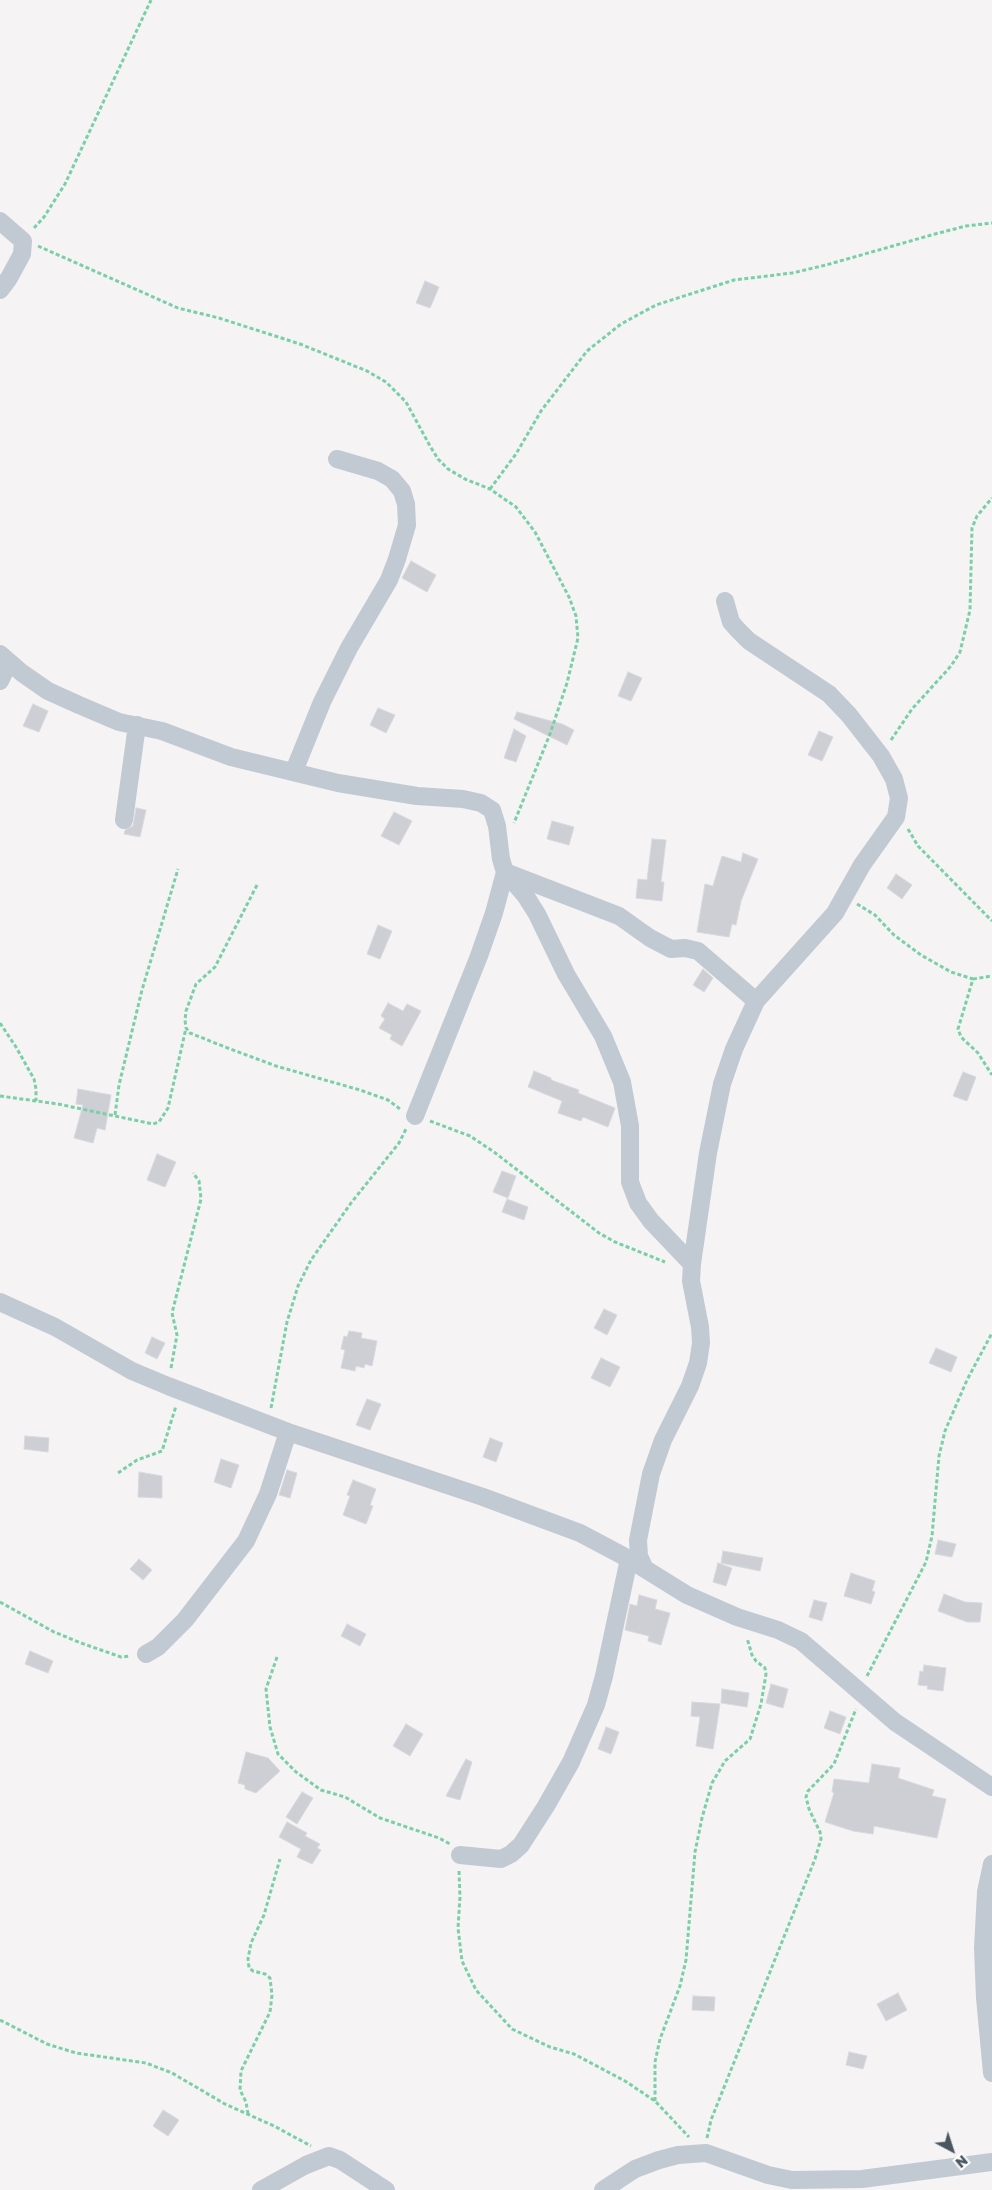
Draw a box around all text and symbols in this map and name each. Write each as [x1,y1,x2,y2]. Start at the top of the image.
north arrow [927,2125,977,2175]
text: N [952,2152,972,2172]

